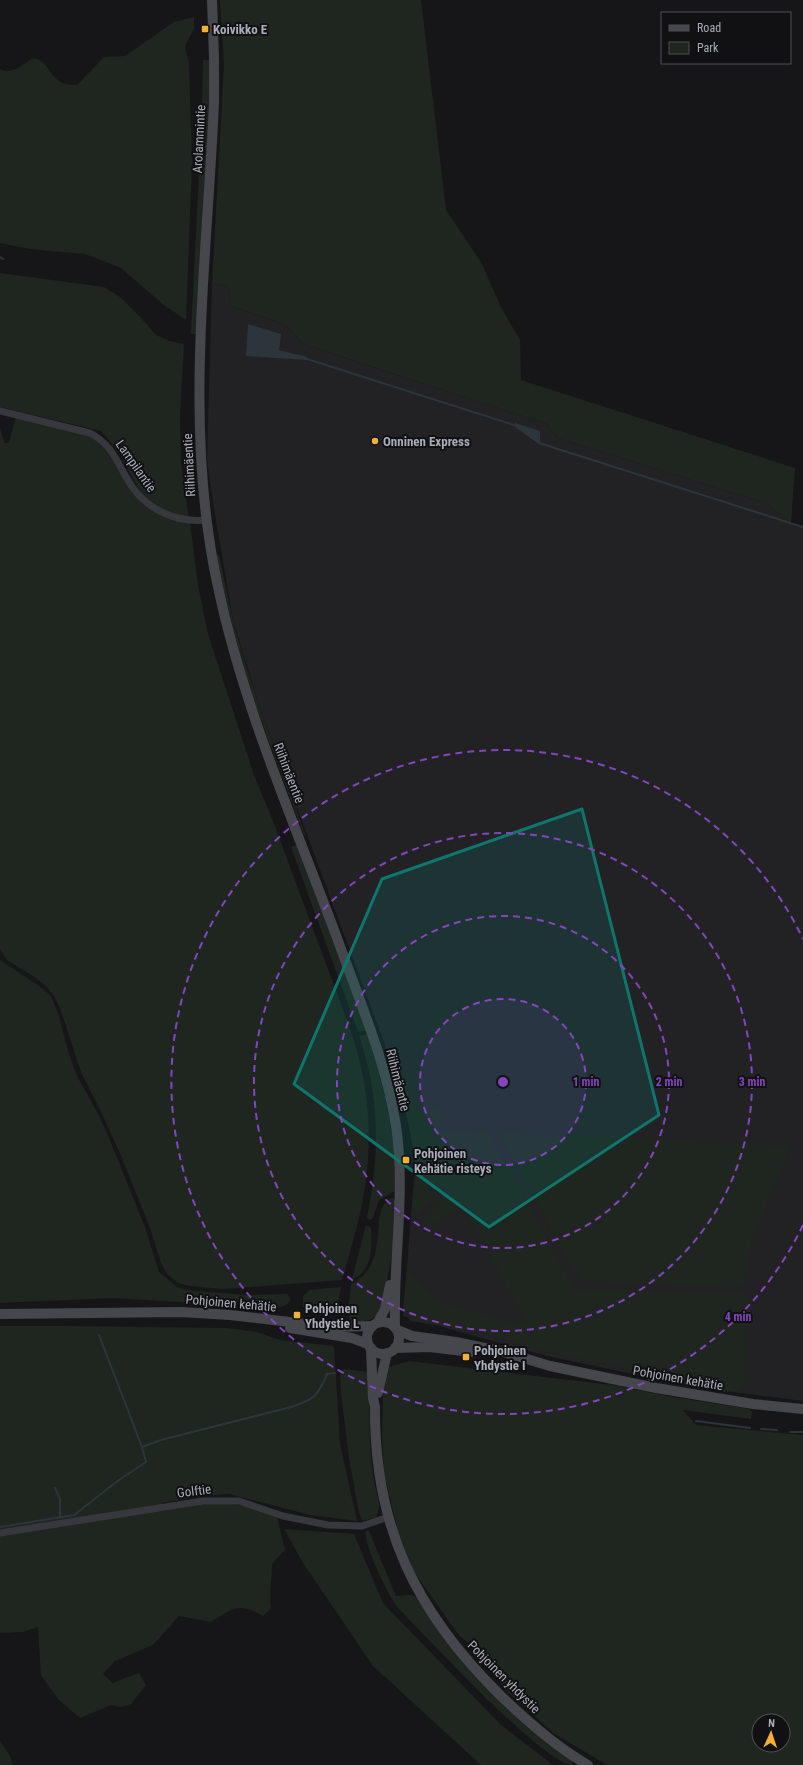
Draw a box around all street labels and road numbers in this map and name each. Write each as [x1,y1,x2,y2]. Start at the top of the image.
street label: Arolammintie [190,104,208,174]
street label: Riihimäentie [180,433,198,497]
street label: Lampilantie [113,437,159,495]
street label: Riihimäentie [271,741,307,805]
street label: Riihimäentie [383,1047,413,1113]
street label: Pohjoinen kehätie [185,1292,277,1314]
street label: Pohjoinen kehätie [632,1363,724,1393]
street label: Golftie [176,1481,212,1501]
street label: Pohjoinen yhdystie [465,1638,543,1716]

